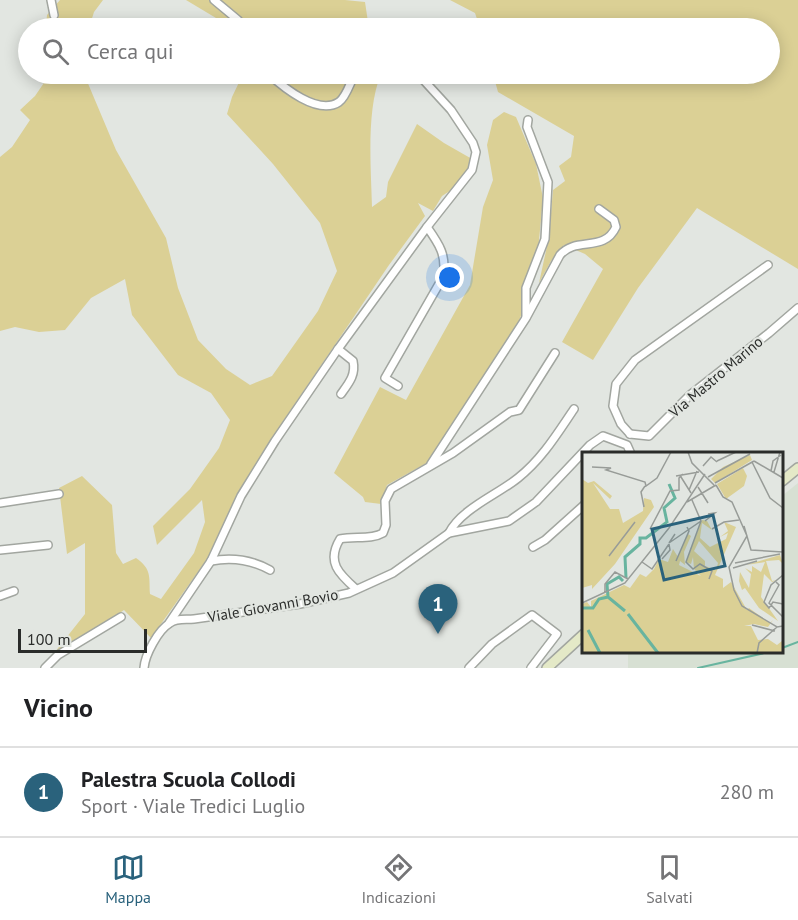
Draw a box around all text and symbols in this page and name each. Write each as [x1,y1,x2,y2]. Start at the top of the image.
search box [18,18,780,84]
icon: search [39,35,72,68]
text: Cerca qui [87,37,174,65]
your location [435,263,464,292]
street label: Via Mastro Marino [664,332,766,422]
inset map [582,452,783,653]
pin: 1 [418,584,458,634]
street label: Viale Giovanni Bovio [205,585,340,627]
scale bar [18,626,147,654]
text: 100 m [27,629,70,649]
text: Vicino [24,691,93,724]
text: Palestra Scuola Collodi [81,765,296,793]
text: 1 [38,779,49,805]
text: 280 m [720,779,774,805]
text: Sport · Viale Tredici Luglio [81,793,305,819]
tab: Mappa [105,851,151,907]
tab: Indicazioni [361,851,436,907]
tab: Salvati [646,851,693,907]

